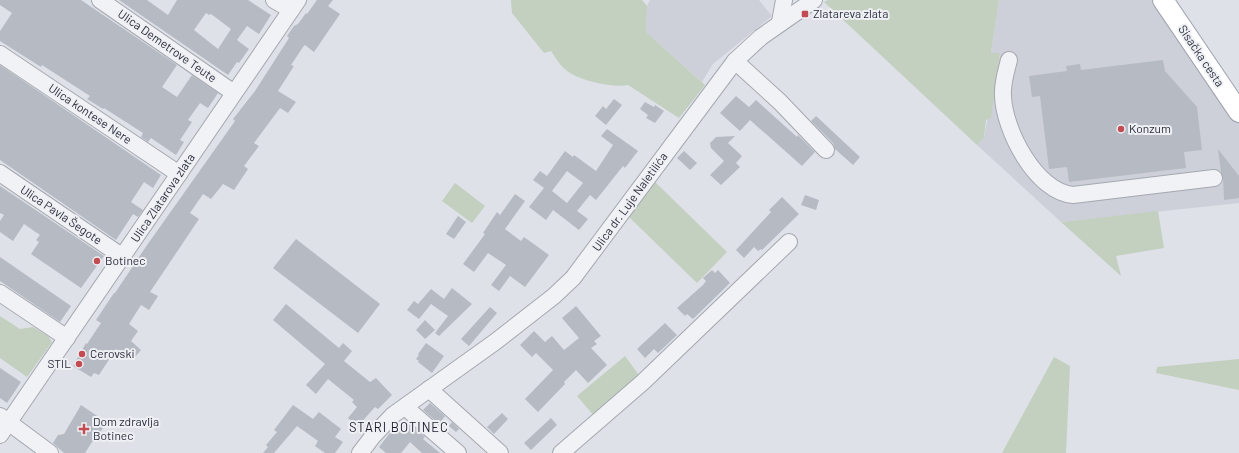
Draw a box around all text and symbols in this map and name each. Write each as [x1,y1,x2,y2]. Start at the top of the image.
street label: Ulica Demetrove Teute [116,6,220,84]
place label: Zlatareva zlata [813,6,888,20]
marker: Zlatareva zlata [800,9,810,19]
street label: Sisačka cesta [1176,22,1228,89]
street label: Ulica kontese Nere [46,80,135,146]
place label: Konzum [1129,121,1171,135]
marker: Konzum [1116,124,1126,134]
street label: Ulica dr. Luje Naletilića [589,149,670,253]
street label: Ulica Zlatarova zlata [127,151,197,244]
street label: Ulica Pavla Šegote [18,182,105,247]
place label: Botinec [105,253,145,267]
marker: Botinec [92,256,102,266]
place label: Cerovski [90,346,134,360]
marker: Cerovski [77,349,87,359]
place label: STIL [47,356,71,370]
marker: STIL [74,359,84,369]
place label: Dom zdravlja Botinec [93,414,159,442]
district label: STARI BOTINEC [349,419,449,435]
marker: Dom zdravlja Botinec [78,423,90,435]

